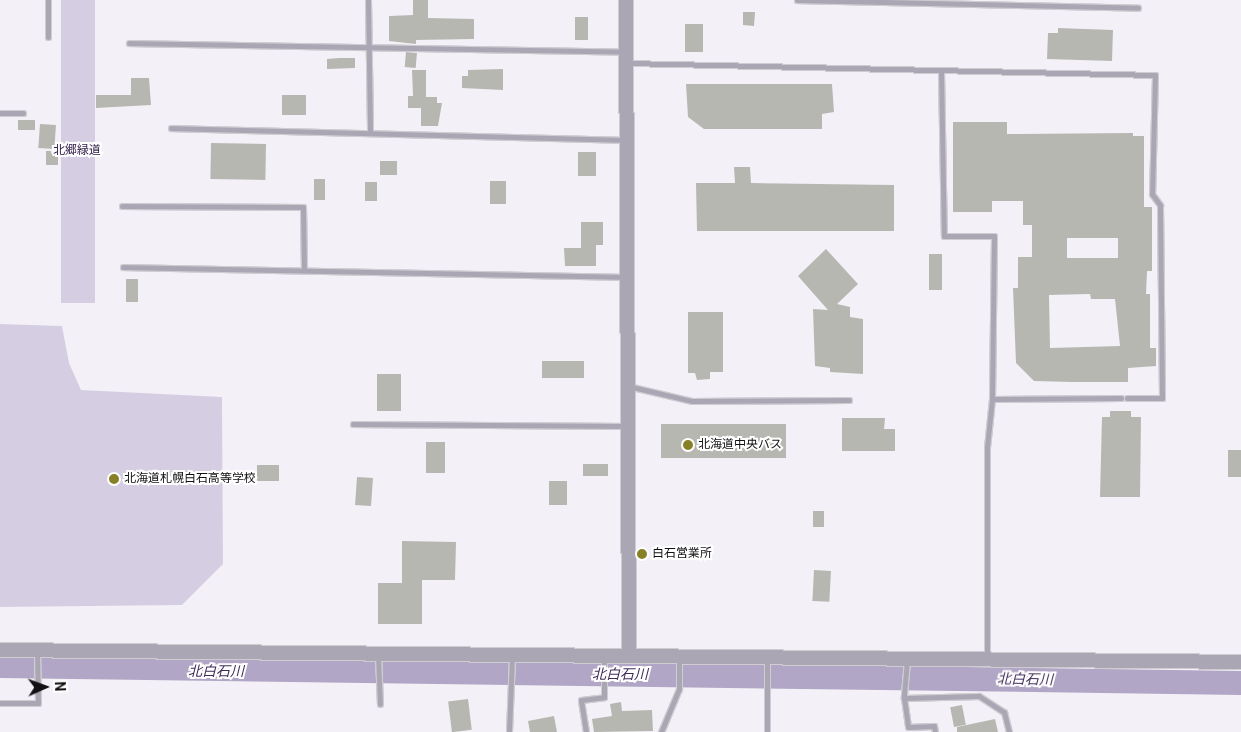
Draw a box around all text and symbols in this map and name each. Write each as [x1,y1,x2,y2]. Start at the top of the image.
park label: 北郷緑道 [53,144,101,158]
place label: 北海道中央バス [698,438,782,452]
marker: 北海道中央バス [682,439,694,451]
place label: 北海道札幌白石高等学校 [124,472,256,486]
marker: 北海道札幌白石高等学校 [108,473,120,485]
place label: 白石営業所 [652,547,712,561]
marker: 白石営業所 [636,548,648,560]
north arrow [20,662,70,712]
water label: 北白石川 [188,663,244,679]
water label: 北白石川 [592,666,648,682]
water label: 北白石川 [997,670,1053,688]
text: N [52,681,68,692]

